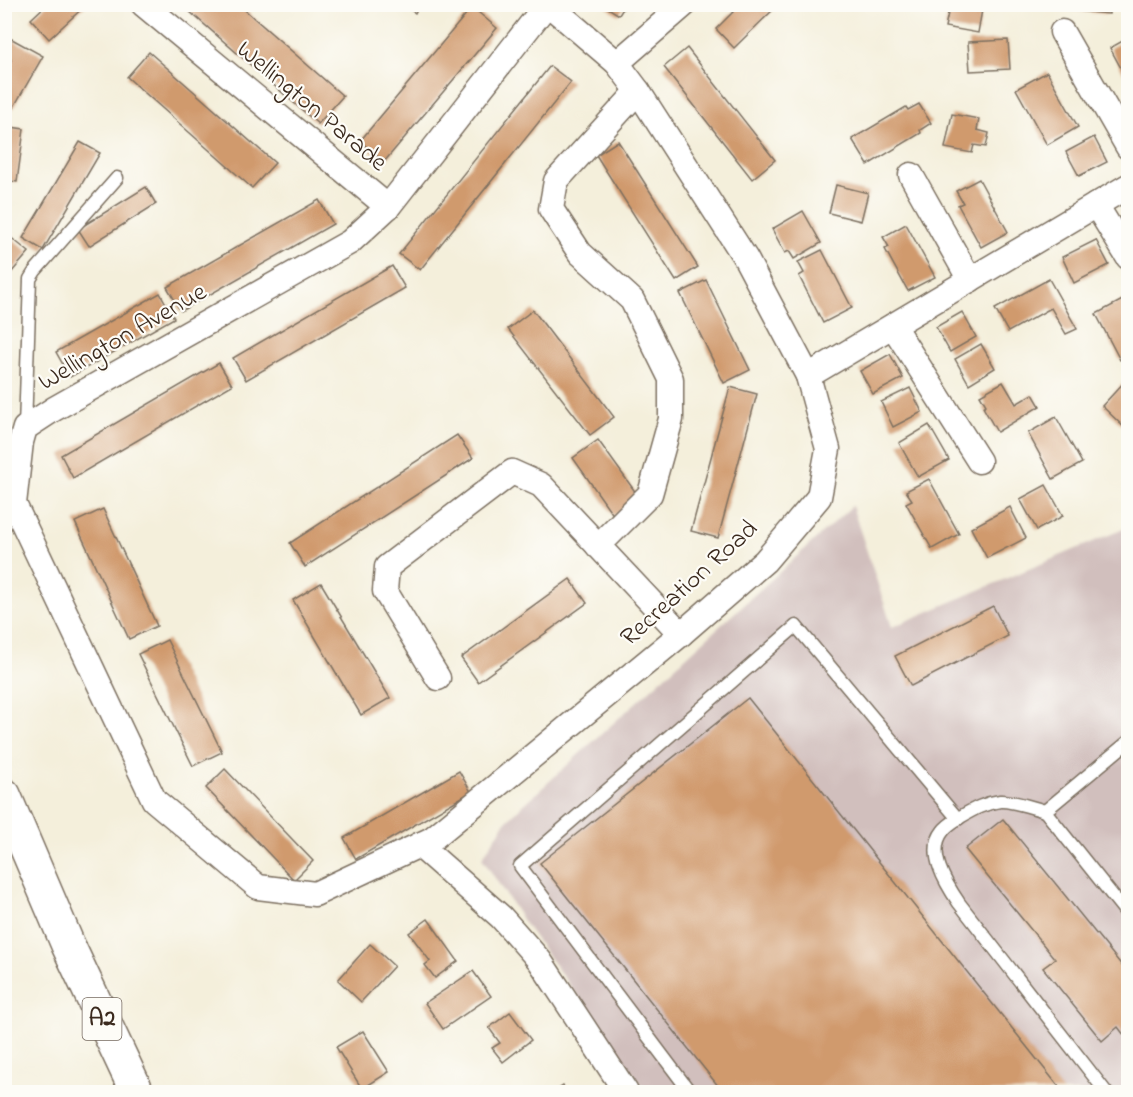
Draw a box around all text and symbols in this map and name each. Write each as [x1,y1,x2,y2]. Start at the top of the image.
street label: Wellington Parade [227,32,395,182]
street label: Wellington Avenue [32,274,215,402]
street label: Recreation Road [613,511,768,656]
road number: A2 [82,998,122,1040]

